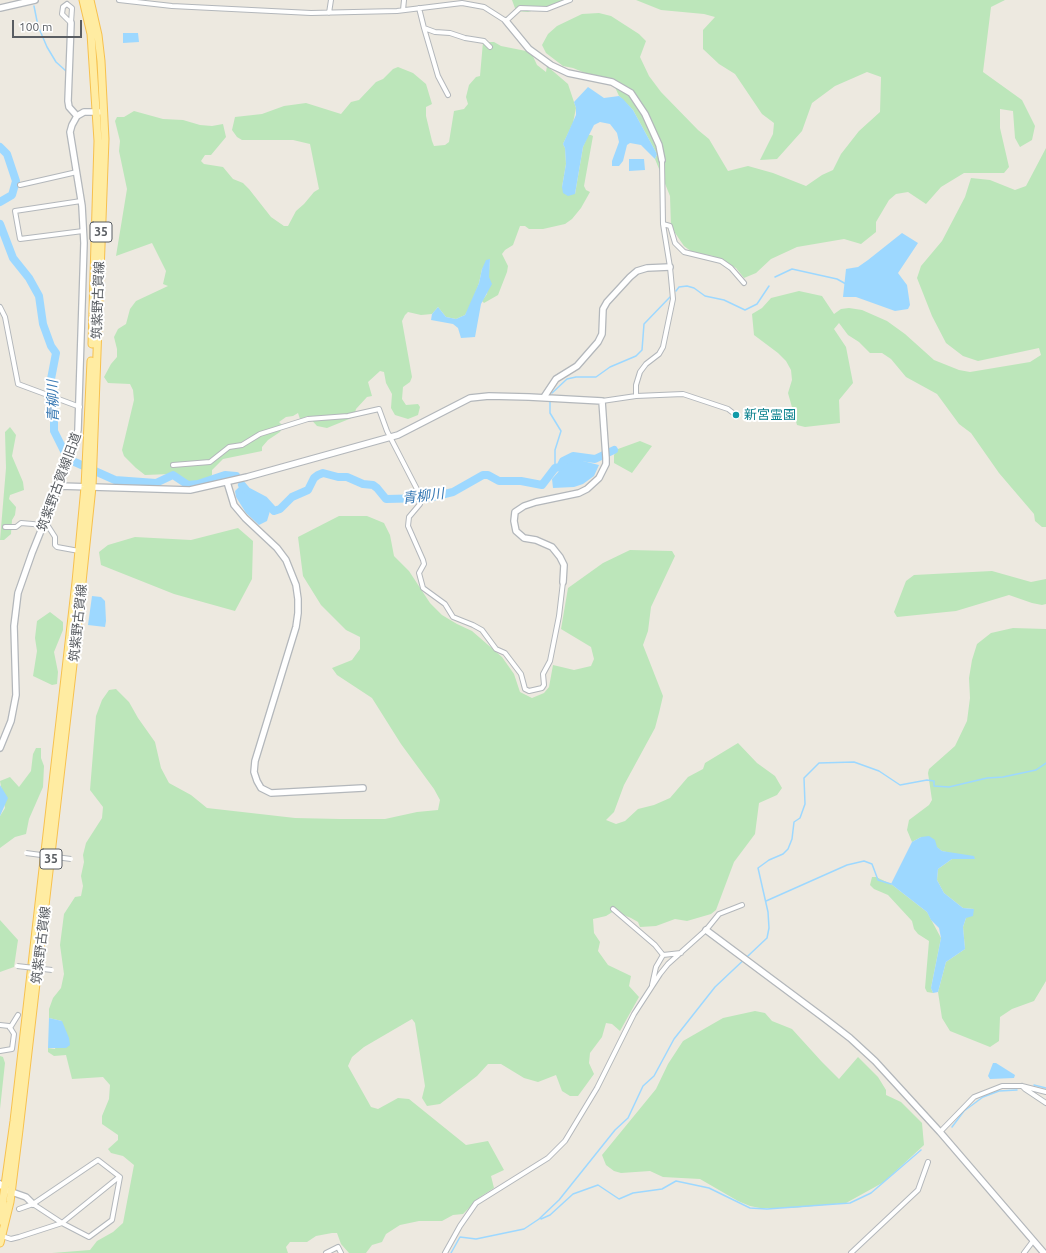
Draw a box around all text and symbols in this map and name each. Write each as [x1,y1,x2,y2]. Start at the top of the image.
scale bar [14,12,84,38]
text: 100 m [19,20,52,33]
road number: 35 [90,222,112,242]
street label: 筑紫野古賀線 [89,261,107,339]
water label: 青柳川 [44,380,62,422]
place label: 新宮霊園 [744,407,796,423]
marker: 新宮霊園 [731,410,741,420]
street label: 筑紫野古賀線旧道 [34,430,84,534]
water label: 青柳川 [401,485,445,507]
street label: 筑紫野古賀線 [66,583,90,663]
road number: 35 [40,849,62,869]
street label: 筑紫野古賀線 [29,905,53,985]

